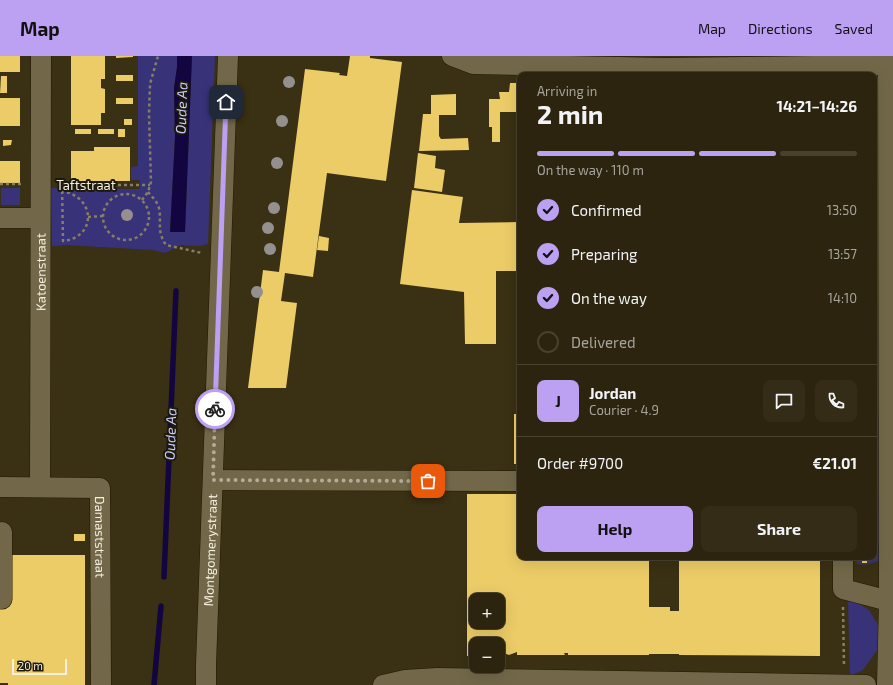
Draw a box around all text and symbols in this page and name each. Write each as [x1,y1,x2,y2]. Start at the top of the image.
text: Map [20,17,60,40]
text: Map [698,20,726,37]
text: Directions [748,20,813,37]
text: Saved [835,20,873,37]
water label: Oude Aa [172,82,190,134]
text: Arriving in [537,83,597,99]
pin [209,85,243,119]
icon: home [215,91,237,113]
text: 14:21–14:26 [777,97,857,115]
text: 2 min [537,98,603,129]
text: On the way · 110 m [537,162,644,178]
street label: Taftstraat [56,177,116,193]
icon: check [537,199,559,221]
text: Confirmed [571,201,642,219]
text: 13:50 [827,202,857,218]
street label: Katoenstraat [32,233,49,311]
icon: check [537,243,559,265]
text: Preparing [571,245,637,263]
text: 13:57 [828,246,857,262]
icon: check [537,287,559,309]
text: On the way [571,289,647,307]
text: 14:10 [828,290,857,306]
text: Delivered [571,333,636,351]
button: chat [763,380,805,422]
button: phone [815,380,857,422]
text: Jordan [589,384,636,402]
courier [195,389,235,429]
text: J [555,392,561,410]
icon: bike [204,398,226,420]
text: Courier · 4.9 [589,402,659,418]
water label: Oude Aa [161,408,179,460]
text: Order #9700 [537,454,623,472]
text: €21.01 [813,454,857,472]
pin [411,464,445,498]
icon: bag [417,470,439,492]
street label: Montgomerystraat [200,494,220,607]
street label: Damaststraat [92,496,108,578]
button: Help [537,506,693,552]
button: Share [701,506,857,552]
map controls [469,593,505,673]
button: + [469,593,505,629]
button: − [469,637,505,673]
scale bar [12,657,67,676]
text: 20 m [18,659,43,672]

